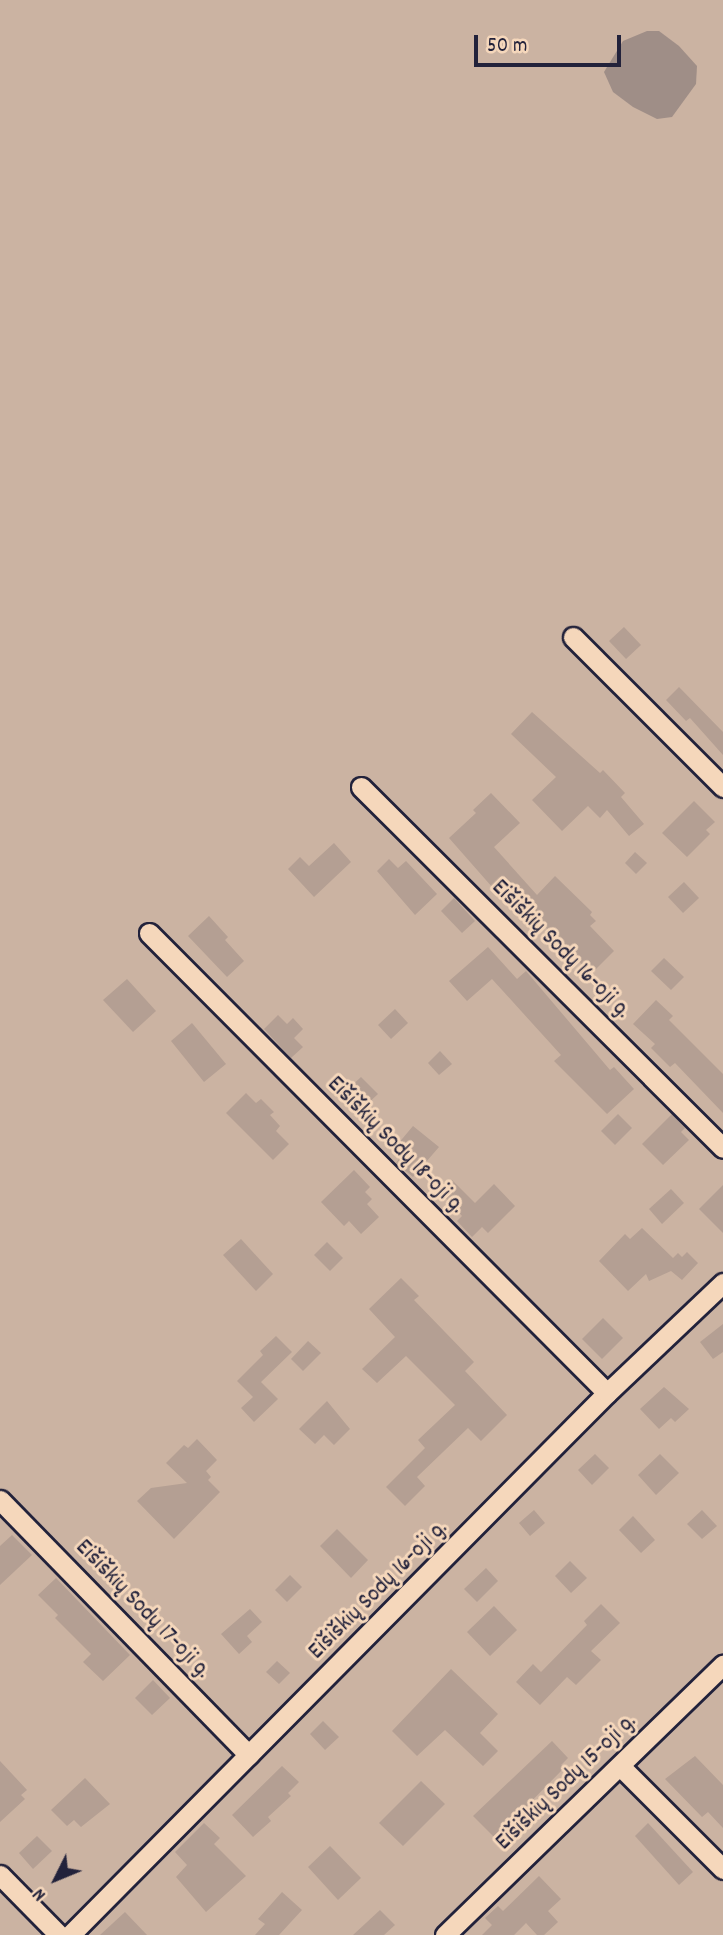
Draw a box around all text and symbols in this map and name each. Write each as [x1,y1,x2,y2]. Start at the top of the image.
scale bar [478,21,625,65]
text: 50 m [487,32,527,62]
street label: Eišiškių Sodų 16-oji g. [484,874,636,1026]
street label: Eišiškių Sodų 18-oji g. [320,1071,470,1221]
street label: Eišiškių Sodų 16-oji g. [303,1515,455,1667]
street label: Eišiškių Sodų 17-oji g. [68,1534,216,1686]
street label: Eišiškių Sodų 15-oji g. [491,1708,643,1858]
north arrow [21,1844,91,1914]
text: N [27,1881,53,1906]

